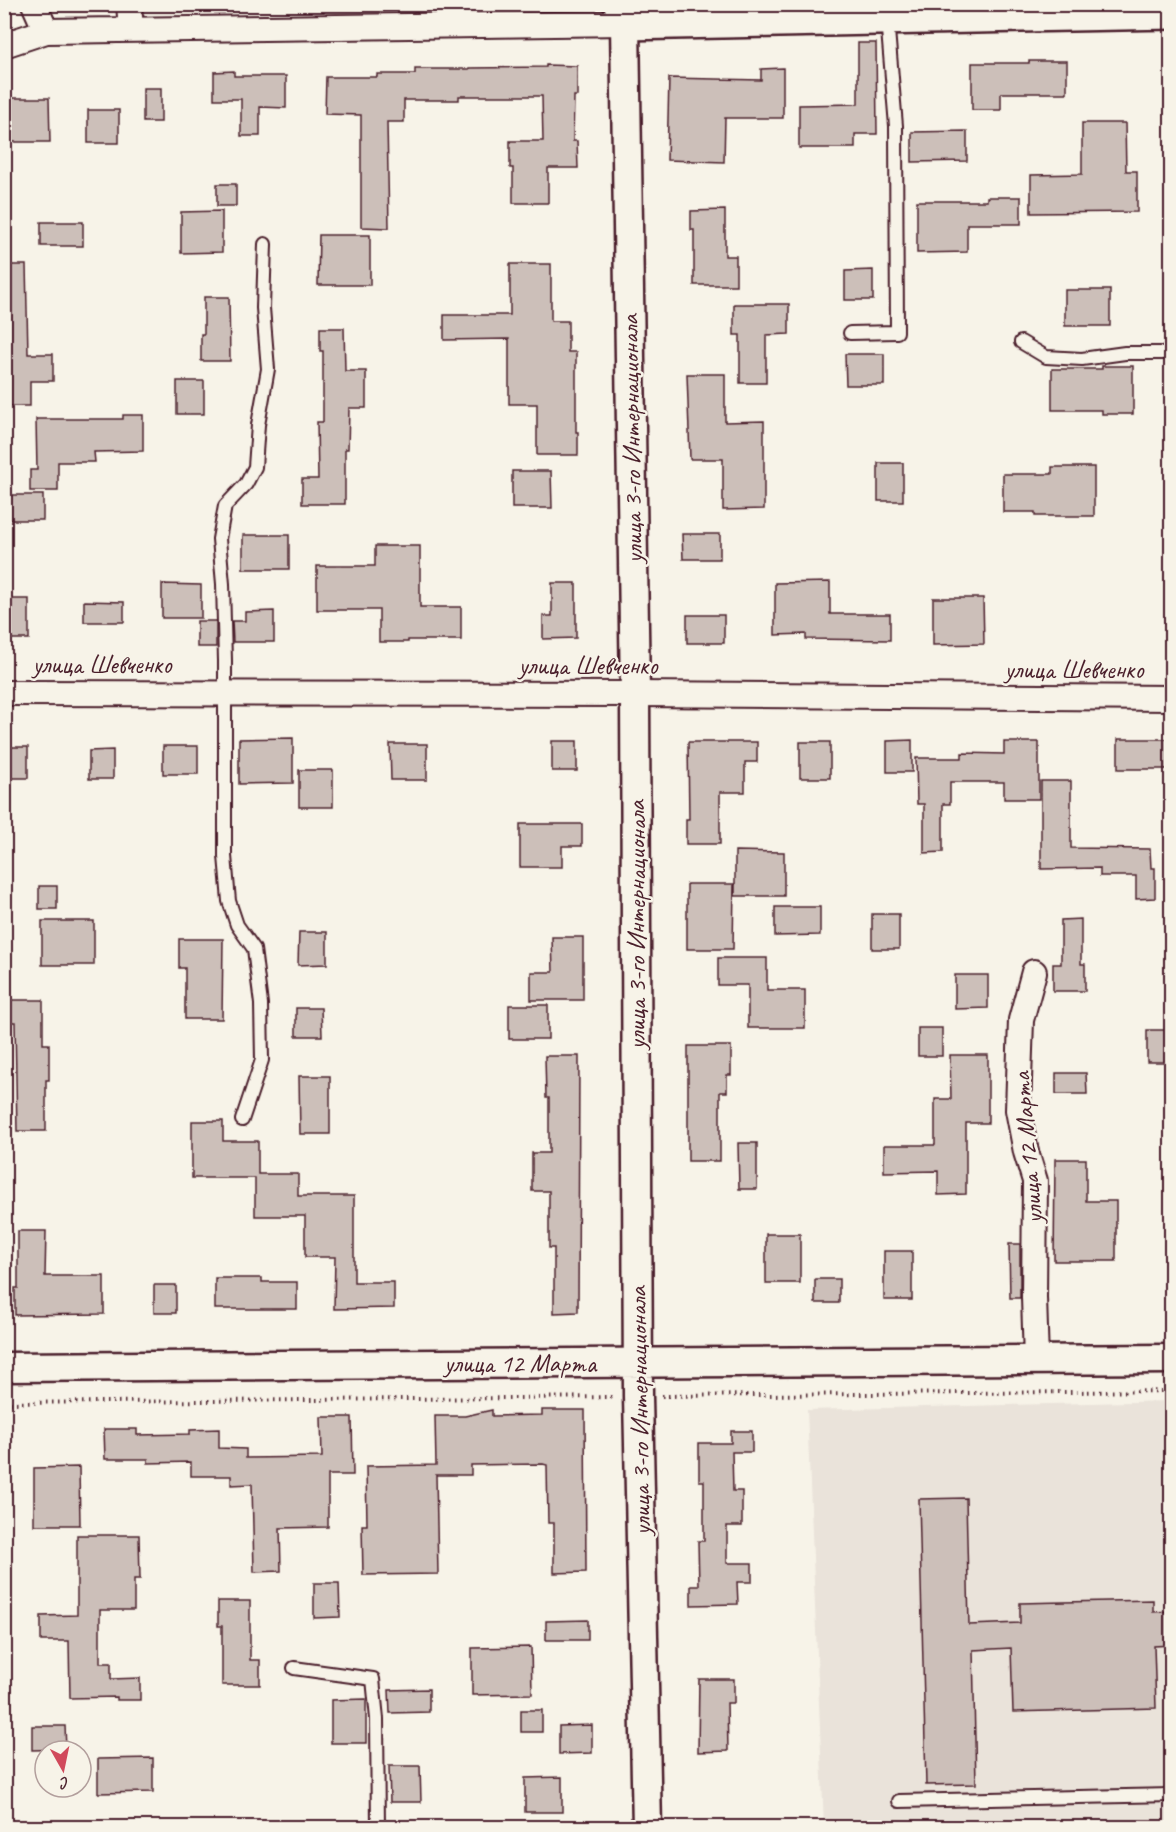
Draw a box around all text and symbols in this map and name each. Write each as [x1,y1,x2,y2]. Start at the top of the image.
street label: улица 3-го Интернационала [613,313,650,566]
street label: улица Шевченко [31,648,173,681]
street label: улица Шевченко [517,649,659,682]
street label: улица Шевченко [1003,653,1145,686]
street label: улица 3-го Интернационала [620,799,653,1052]
street label: улица 12 Марта [1004,1069,1051,1227]
street label: улица 3-го Интернационала [621,1285,658,1538]
street label: улица 12 Марта [442,1347,598,1380]
north arrow [33,1739,93,1799]
text: С [58,1772,71,1794]

